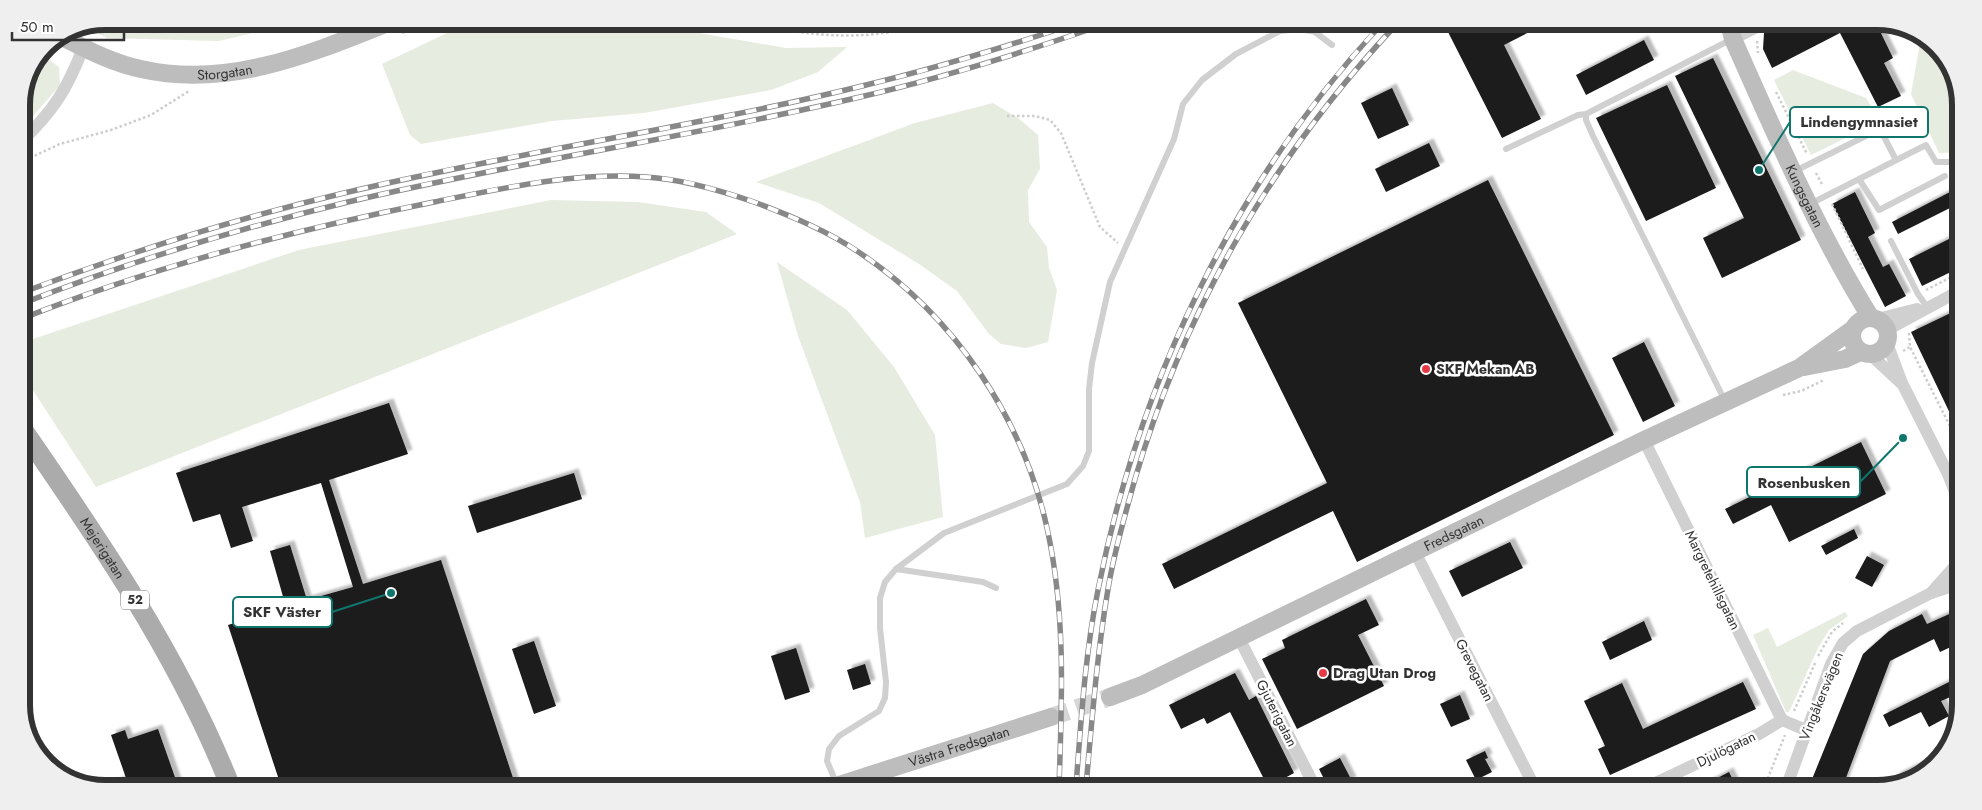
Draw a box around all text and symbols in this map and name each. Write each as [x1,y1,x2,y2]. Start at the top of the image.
scale bar [12,10,125,42]
text: 50 m [20,16,54,38]
street label: Storgatan [197,59,254,85]
callout: Lindengymnasiet [1790,107,1928,137]
text: Lindengymnasiet [1800,111,1918,133]
street label: Kungsgatan [1781,161,1829,231]
place label: SKF Mekan AB [1436,359,1534,379]
marker: SKF Mekan AB [1420,363,1432,375]
callout: Rosenbusken [1747,467,1860,497]
text: Rosenbusken [1758,472,1851,494]
street label: Fredsgatan [1420,510,1487,556]
street label: Mejerigatan [75,513,130,583]
street label: Margretehillsgatan [1680,527,1746,633]
road number: 52 [121,590,149,610]
callout: SKF Väster [233,597,332,627]
text: SKF Väster [243,601,322,623]
street label: Grevegatan [1451,635,1499,705]
street label: Vingåkersvägen [1794,649,1848,743]
place label: Drag Utan Drog [1333,663,1436,683]
marker: Drag Utan Drog [1317,667,1329,679]
street label: Gjuterigatan [1252,676,1302,750]
street label: Västra Fredsgatan [906,721,1012,772]
street label: Djulögatan [1693,726,1759,772]

